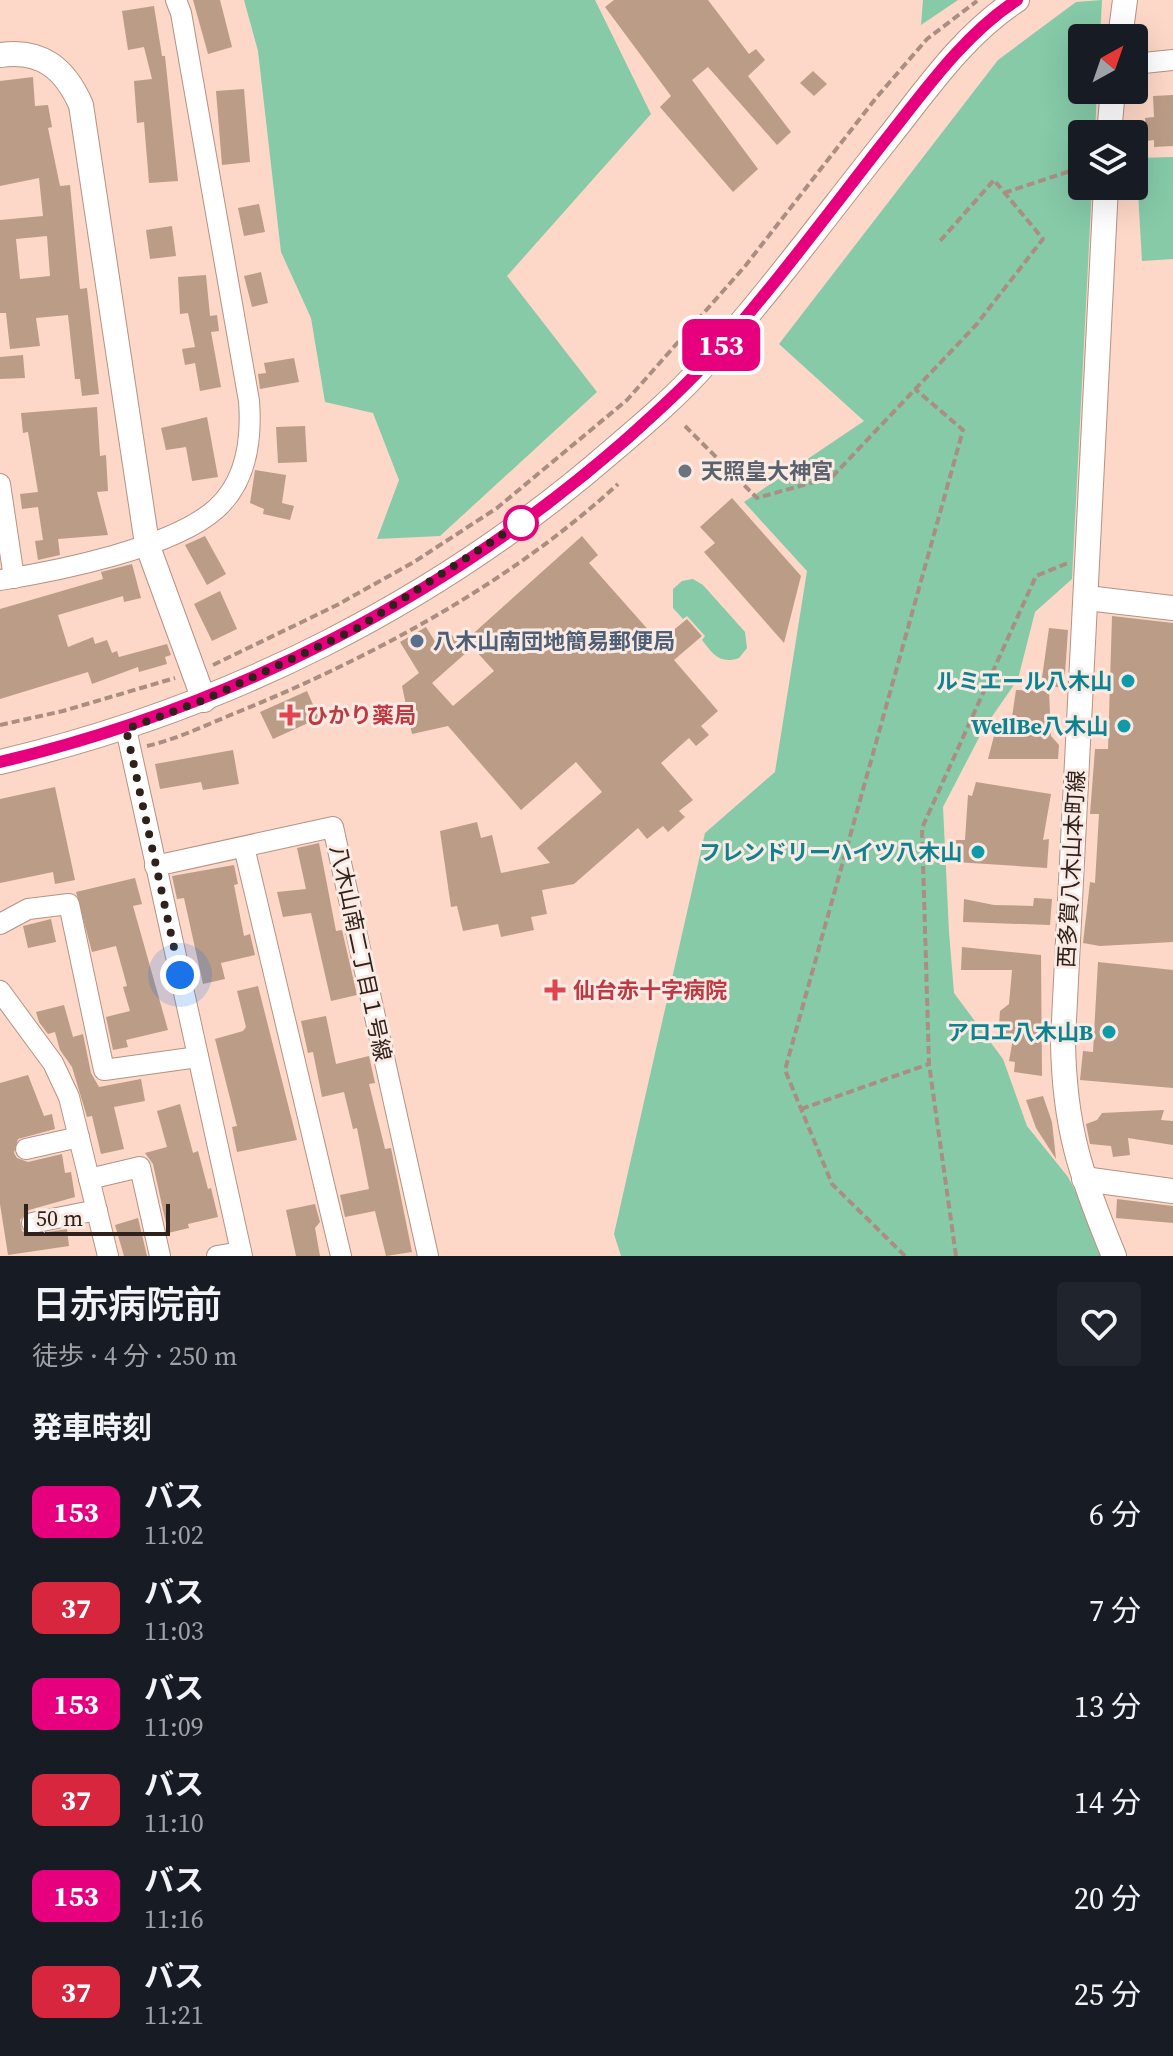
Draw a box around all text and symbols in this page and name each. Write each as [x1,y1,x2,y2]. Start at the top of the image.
north arrow [1068,24,1148,104]
map controls [1068,24,1148,200]
button: layers [1068,120,1148,200]
line badge: 153 [675,319,767,371]
text: 153 [698,326,744,364]
place label: 天照皇大神宮 [701,456,833,486]
marker: 天照皇大神宮 [676,462,694,480]
unlabelled marker [504,506,538,540]
place label: 八木山南団地簡易郵便局 [433,626,675,656]
marker: 八木山南団地簡易郵便局 [408,632,426,650]
place label: ルミエール八木山 [936,666,1112,696]
marker: ルミエール八木山 [1119,672,1137,690]
place label: ひかり薬局 [306,700,416,730]
marker: ひかり薬局 [281,706,299,724]
place label: WellBe八木山 [971,711,1108,741]
marker: WellBe八木山 [1115,717,1133,735]
street label: 西多賀八木山本町線 [1051,769,1091,969]
place label: フレンドリーハイツ八木山 [699,837,962,867]
street label: 八木山南二丁目１号線 [323,842,399,1064]
marker: フレンドリーハイツ八木山 [969,843,987,861]
your location [160,955,200,995]
place label: 仙台赤十字病院 [573,975,727,1005]
marker: 仙台赤十字病院 [544,979,566,1001]
place label: アロエ八木山B [947,1017,1093,1047]
marker: アロエ八木山B [1100,1023,1118,1041]
scale bar [24,1200,170,1236]
text: 50 m [36,1203,83,1233]
text: 日赤病院前 [32,1279,222,1331]
button: heart [1057,1282,1141,1366]
text: 徒歩 · 4 分 · 250 m [32,1338,237,1374]
text: 発車時刻 [32,1407,152,1448]
text: バス [144,1476,204,1517]
text: 153 [53,1493,99,1531]
text: 6 分 [1089,1494,1141,1535]
text: 11:02 [144,1517,204,1553]
text: バス [144,1572,204,1613]
text: 37 [61,1589,91,1627]
text: 7 分 [1089,1590,1141,1631]
text: 11:03 [144,1613,204,1649]
text: バス [144,1668,204,1709]
text: 153 [53,1685,99,1723]
text: 13 分 [1074,1686,1141,1727]
text: 11:09 [144,1709,204,1745]
text: バス [144,1764,204,1805]
text: 37 [61,1781,91,1819]
text: 14 分 [1074,1782,1141,1823]
text: 11:10 [144,1805,204,1841]
text: バス [144,1860,204,1901]
text: 153 [53,1877,99,1915]
text: 20 分 [1074,1878,1141,1919]
text: 11:16 [144,1901,204,1937]
text: バス [144,1956,204,1997]
text: 37 [61,1973,91,2011]
text: 25 分 [1074,1974,1141,2015]
text: 11:21 [144,1997,204,2033]

